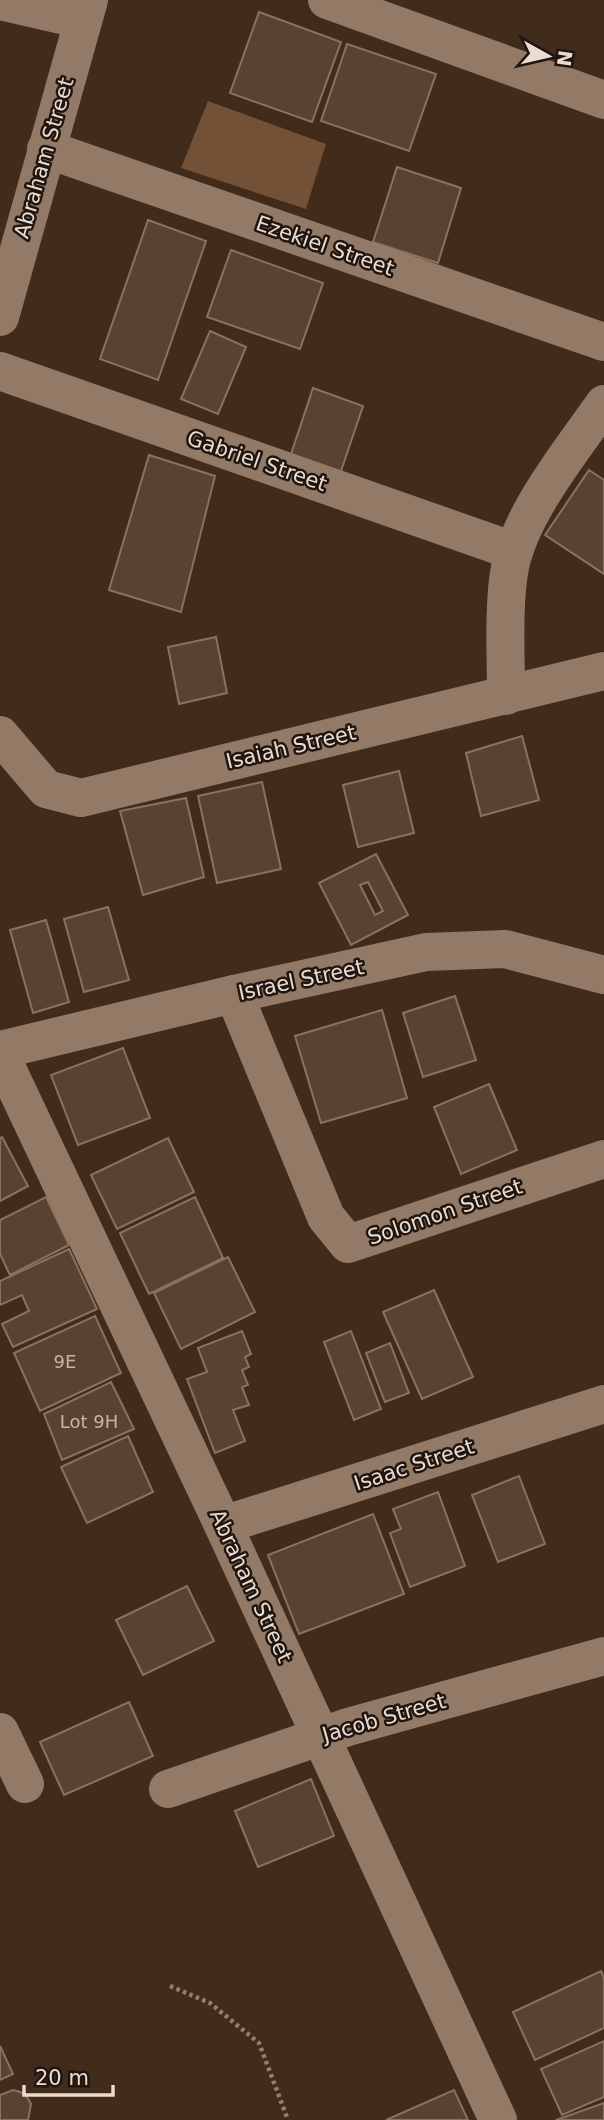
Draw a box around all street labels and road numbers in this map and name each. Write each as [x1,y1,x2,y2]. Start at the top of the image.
street label: Abraham Street [10,75,78,241]
street label: Ezekiel Street [253,211,397,281]
street label: Gabriel Street [184,426,330,496]
street label: Isaiah Street [224,720,358,774]
street label: Israel Street [236,955,366,1005]
street label: Solomon Street [365,1174,525,1250]
street label: Isaac Street [351,1434,477,1496]
street label: Abraham Street [205,1506,297,1666]
street label: Jacob Street [318,1689,448,1748]

